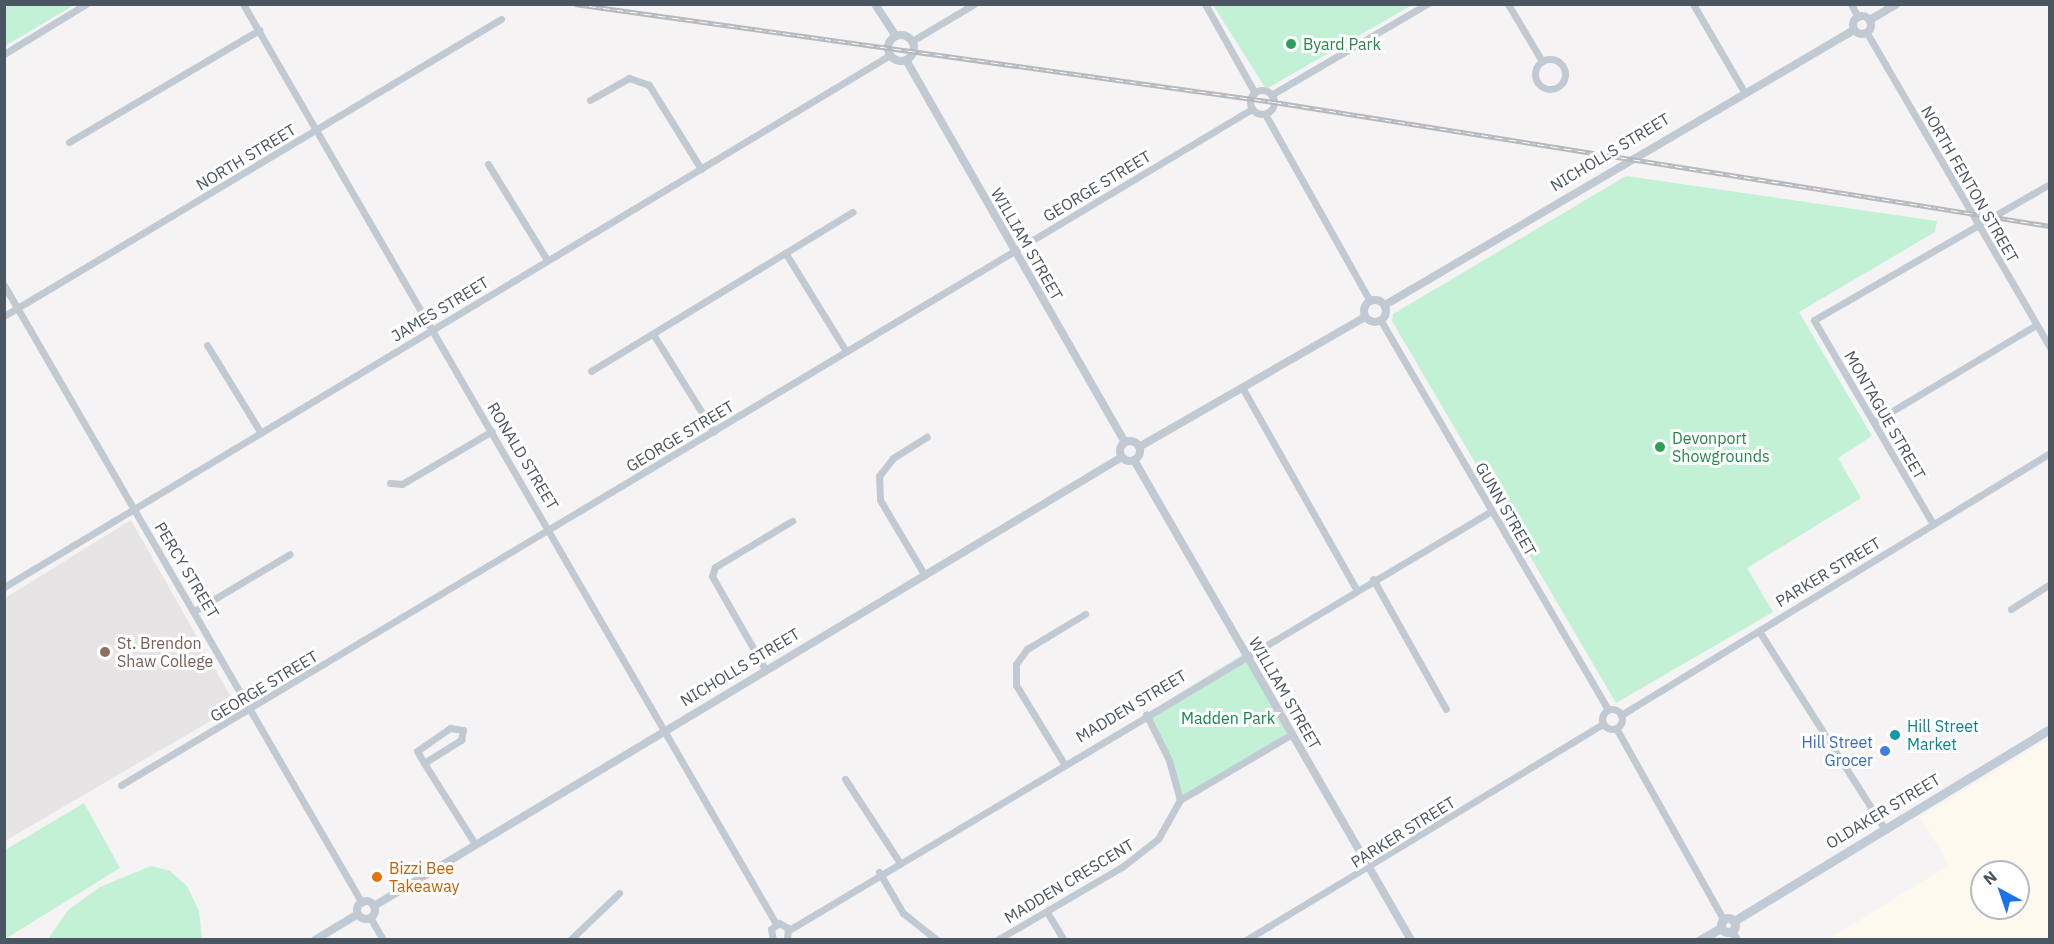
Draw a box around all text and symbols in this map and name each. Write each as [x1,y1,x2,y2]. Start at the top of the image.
place label: Byard Park [1303,34,1381,54]
marker: Byard Park [1284,37,1298,51]
street label: NORTH FENTON STREET [1917,102,2023,266]
street label: NICHOLLS STREET [1547,109,1673,195]
street label: NORTH STREET [193,120,299,194]
street label: GEORGE STREET [1040,146,1154,226]
street label: WILLIAM STREET [987,184,1067,304]
street label: JAMES STREET [388,272,492,346]
street label: MONTAGUE STREET [1840,347,1930,483]
street label: GEORGE STREET [623,396,737,476]
street label: RONALD STREET [483,399,563,513]
place label: Devonport Showgrounds [1672,428,1770,466]
marker: Devonport Showgrounds [1653,440,1667,454]
street label: GUNN STREET [1472,459,1540,559]
street label: PERCY STREET [151,519,223,621]
street label: PARKER STREET [1772,533,1884,611]
street label: NICHOLLS STREET [677,624,803,710]
place label: St. Brendon Shaw College [117,633,213,671]
street label: WILLIAM STREET [1245,633,1325,753]
marker: St. Brendon Shaw College [98,645,112,659]
street label: GEORGE STREET [207,646,321,726]
street label: MADDEN STREET [1072,665,1190,747]
park label: Madden Park [1181,708,1275,728]
place label: Hill Street Market [1907,716,1979,754]
marker: Hill Street Market [1888,728,1902,742]
place label: Hill Street Grocer [1801,732,1873,770]
marker: Hill Street Grocer [1878,744,1892,758]
street label: OLDAKER STREET [1822,769,1944,853]
street label: PARKER STREET [1347,792,1459,872]
street label: MADDEN CRESCENT [1001,835,1137,927]
place label: Bizzi Bee Takeaway [389,858,460,896]
north arrow [1970,860,2030,920]
text: N [1979,866,2001,889]
marker: Bizzi Bee Takeaway [370,870,384,884]

